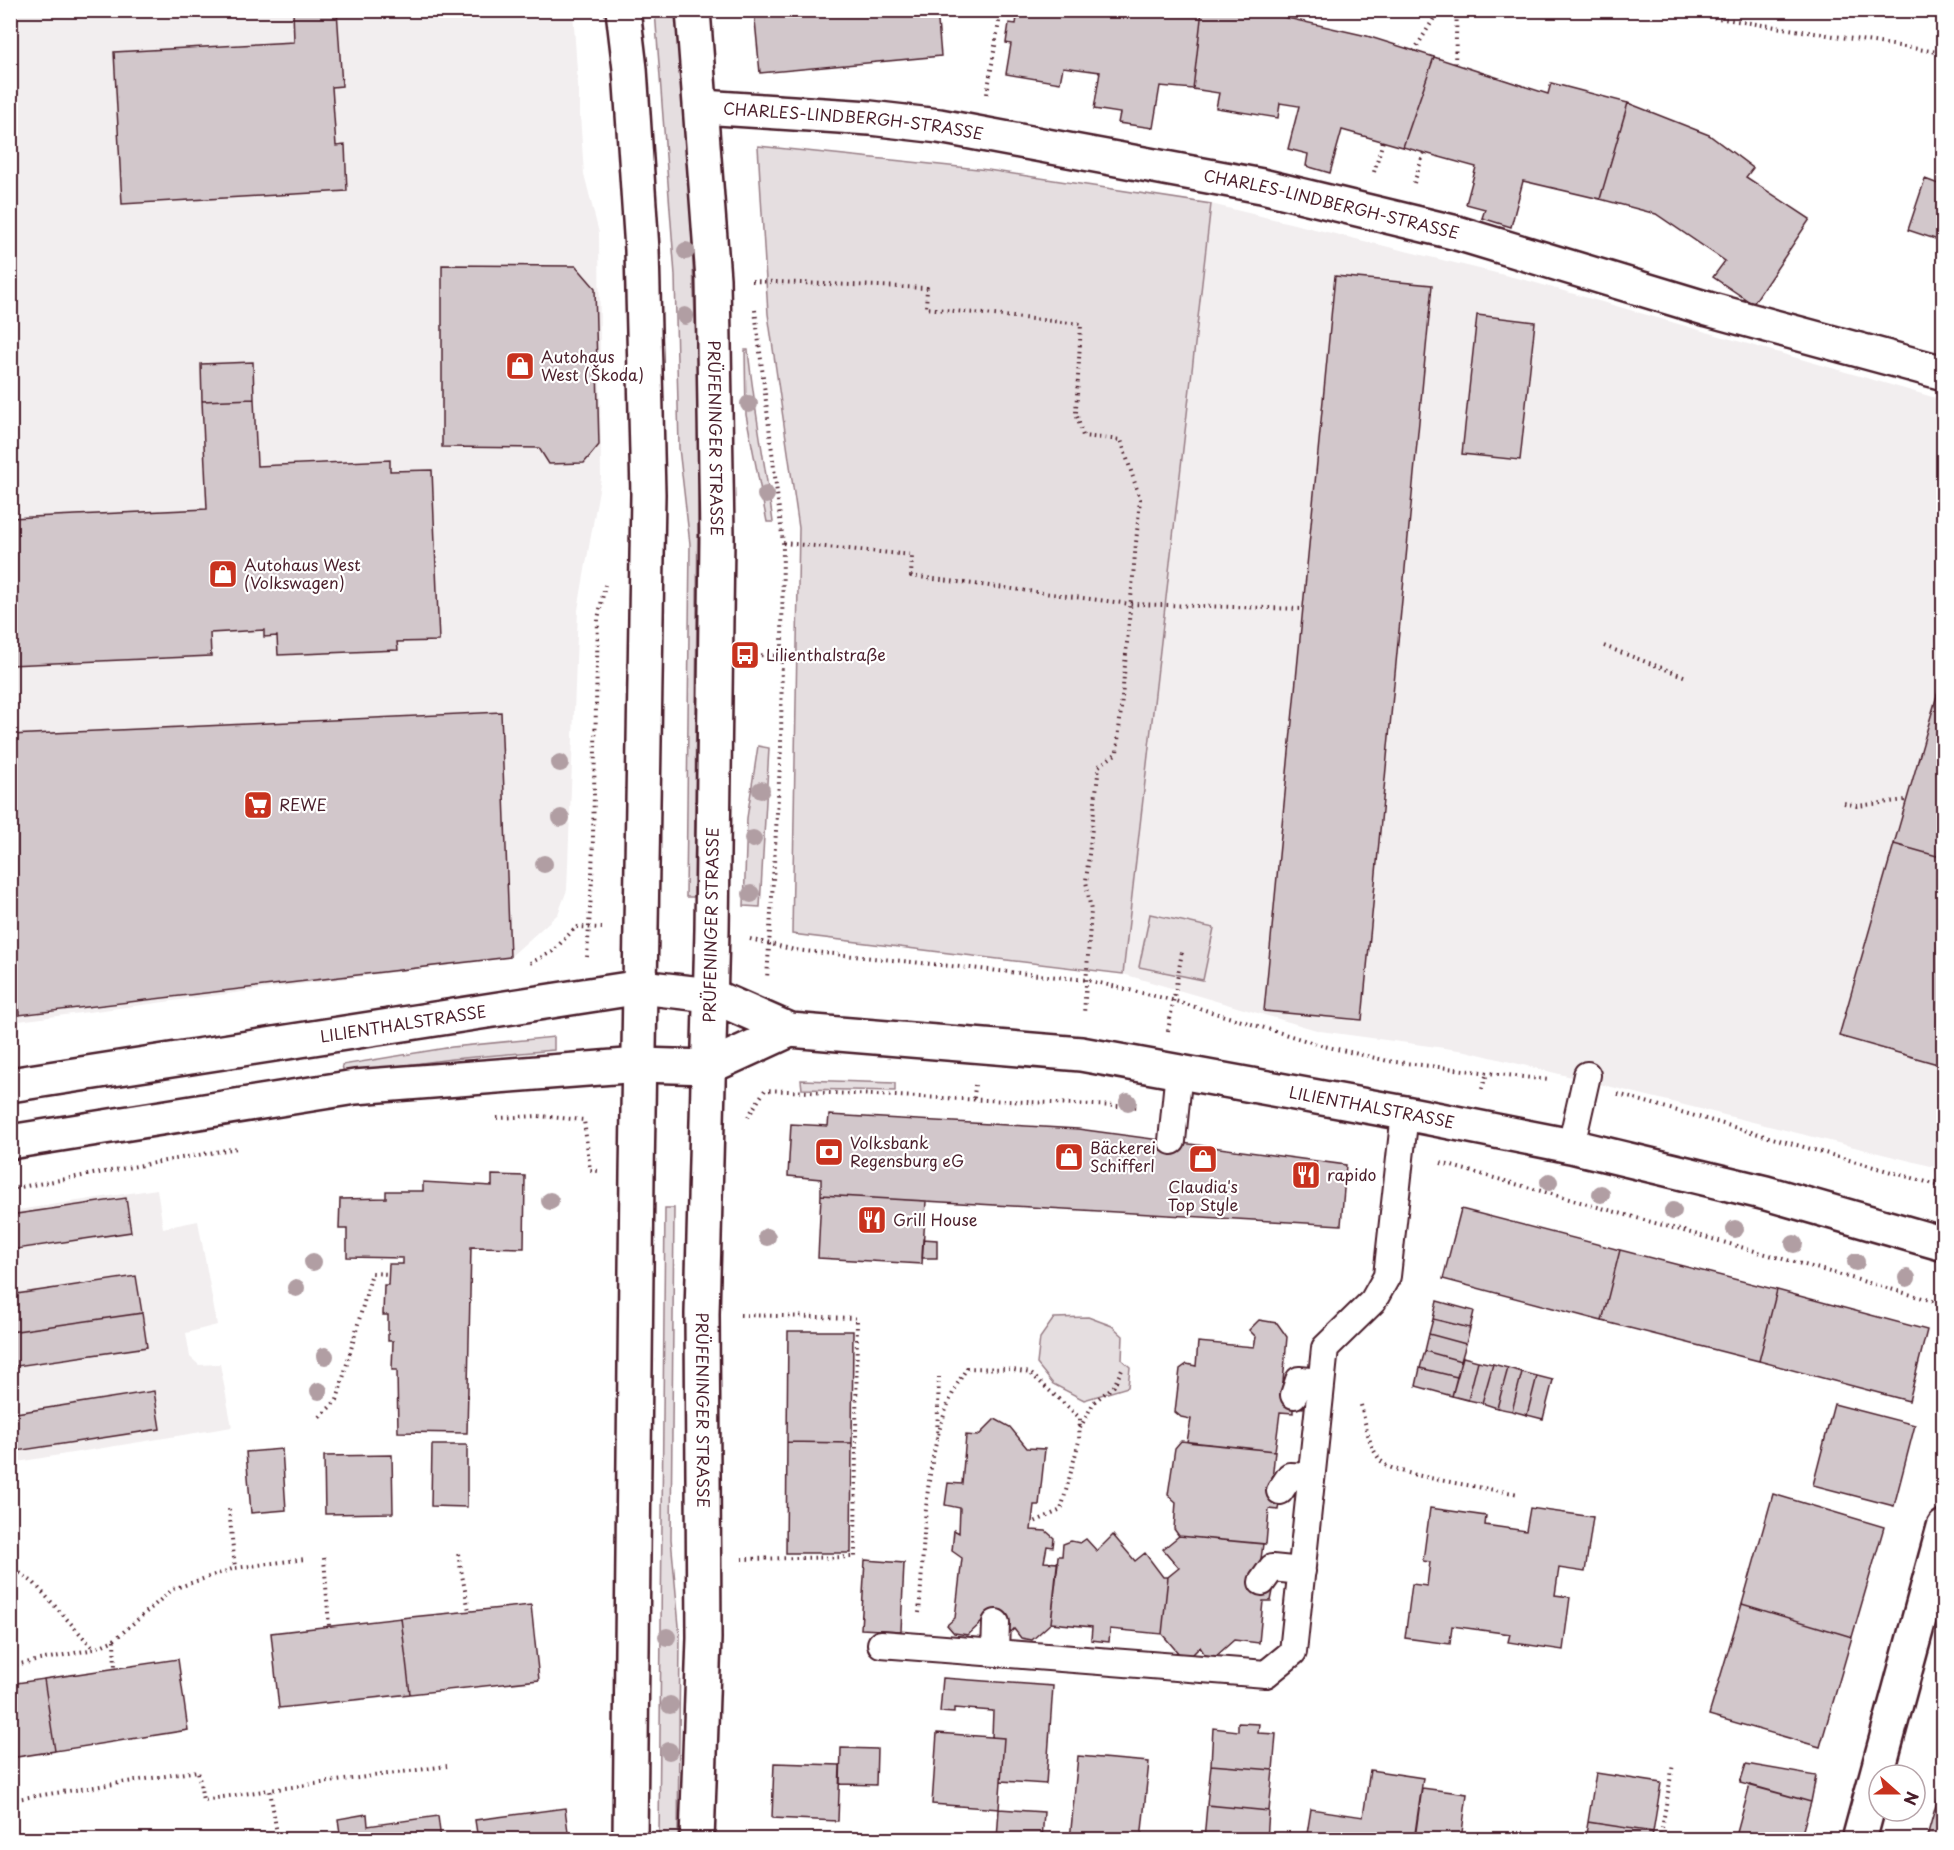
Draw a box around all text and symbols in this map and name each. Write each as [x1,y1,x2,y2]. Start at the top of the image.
street label: CHARLES-LINDBERGH-STRASSE [722,95,986,145]
street label: CHARLES-LINDBERGH-STRASSE [1202,162,1462,244]
street label: PRÜFENINGER STRASSE [703,340,730,536]
place label: Autohaus West (Škoda) [541,344,644,386]
shop icon: Autohaus West (Škoda) [504,350,536,382]
place label: Autohaus West (Volkswagen) [244,552,361,594]
shop icon: Autohaus West (Volkswagen) [207,558,239,590]
bus stop icon: Lilienthalstraße [729,639,761,671]
place label: Lilienthalstraße [766,642,886,666]
supermarket icon: REWE [242,789,274,821]
place label: REWE [279,792,327,816]
street label: PRÜFENINGER STRASSE [696,827,724,1023]
street label: LILIENTHALSTRASSE [318,998,488,1048]
street label: LILIENTHALSTRASSE [1287,1079,1457,1134]
place label: Volksbank Regensburg eG [850,1130,964,1172]
place label: Bäckerei Schifferl [1090,1135,1156,1177]
bank icon: Volksbank Regensburg eG [813,1136,845,1168]
shop icon: Bäckerei Schifferl [1053,1141,1085,1173]
shop icon: Claudia's Top Style [1187,1143,1219,1175]
restaurant icon: rapido [1290,1159,1322,1191]
place label: rapido [1327,1162,1377,1186]
place label: Claudia's Top Style [1168,1174,1238,1216]
restaurant icon: Grill House [856,1204,888,1236]
place label: Grill House [893,1207,978,1231]
street label: PRÜFENINGER STRASSE [691,1312,716,1508]
north arrow [1867,1763,1927,1823]
text: N [1898,1789,1925,1809]

